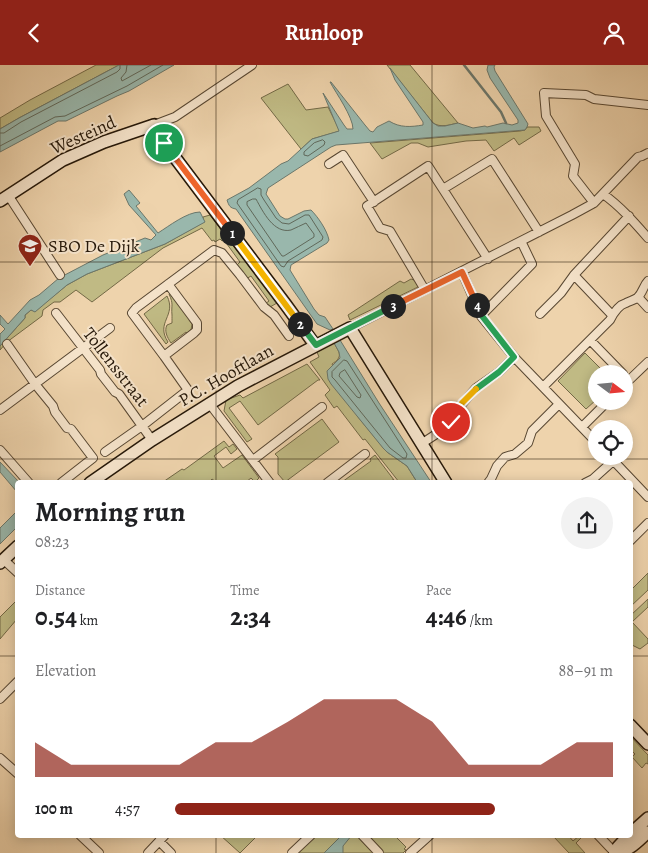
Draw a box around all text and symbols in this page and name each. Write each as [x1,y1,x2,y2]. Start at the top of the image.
text: Runloop [285,18,363,48]
icon: back [20,19,48,47]
icon: person [600,19,628,47]
street label: Westeind [46,110,120,160]
pin [143,122,185,164]
icon: arrive [150,129,178,157]
pin: 1 [220,221,244,245]
text: 1 [230,224,235,243]
school or university icon: SBO De Dijk [17,233,43,267]
place label: SBO De Dijk [48,234,140,258]
pin: 3 [380,293,406,319]
pin: 4 [464,293,490,317]
text: 4 [474,296,481,315]
text: 3 [390,297,397,316]
pin: 2 [288,311,312,337]
text: 2 [297,315,304,334]
street label: Tollensstraat [78,322,155,412]
street label: P.C. Hooftlaan [174,338,278,412]
north arrow [588,365,632,410]
map controls [588,365,633,465]
pin [430,401,472,443]
icon: check [437,408,465,436]
button: locate [588,420,633,465]
text: Morning run [35,493,185,531]
button: share [561,497,613,549]
text: 08:23 [35,531,69,553]
text: Distance [35,581,85,600]
text: Time [230,581,259,600]
text: Pace [426,581,452,600]
text: 0.54 [35,600,77,634]
text: 2:34 [230,600,271,634]
text: 4:46 [426,600,467,634]
text: km [77,611,98,630]
text: /km [467,611,493,630]
text: Elevation [35,660,96,682]
text: 88–91 m [559,660,613,682]
text: 100 m [35,798,73,820]
text: 4:57 [115,798,140,820]

